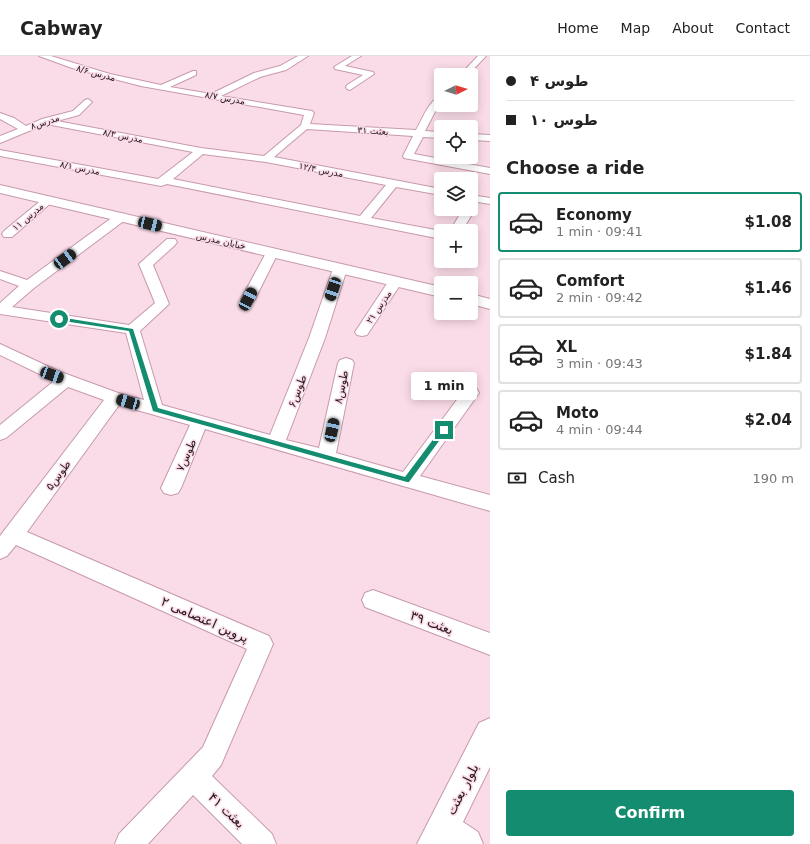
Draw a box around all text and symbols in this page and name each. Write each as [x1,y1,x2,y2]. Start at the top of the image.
text: Cabway [20,17,103,39]
text: Home [557,20,599,36]
text: Map [621,20,650,36]
text: About [672,20,714,36]
text: Contact [736,20,790,36]
street label: مدرس ۸/۶ [75,63,117,83]
north arrow [434,68,478,112]
map controls [434,68,478,320]
text: طوس ۴ [530,72,589,90]
street label: مدرس ۸/۷ [204,90,246,106]
text: طوس ۱۰ [530,111,598,129]
street label: مدرس۸ [29,113,61,131]
button: locate [434,120,478,164]
street label: بعثت ۳۱ [357,125,389,137]
street label: مدرس ۸/۳ [102,127,144,145]
text: Choose a ride [506,157,645,178]
street label: مدرس ۸/۱ [59,159,101,177]
street label: مدرس ۱۲/۴ [298,161,344,179]
button: layers [434,172,478,216]
street label: مدرس ۱۱ [10,201,46,233]
icon: car [508,204,544,240]
text: Economy [556,206,632,224]
text: $1.08 [745,213,792,231]
car [137,215,163,233]
button: + [434,224,478,268]
text: 1 min · 09:41 [556,224,643,239]
street label: خیابان مدرس [195,230,247,252]
car [52,247,78,271]
icon: car [508,270,544,306]
text: Comfort [556,272,624,290]
car [324,276,342,302]
button: − [434,276,478,320]
text: $1.46 [745,279,792,297]
car [237,286,259,312]
street label: مدزس ۲۱ [364,289,394,325]
text: 2 min · 09:42 [556,290,643,305]
route start [50,310,68,328]
icon: car [508,336,544,372]
text: XL [556,338,577,356]
text: $1.84 [745,345,792,363]
text: 3 min · 09:43 [556,356,643,371]
car [39,365,65,385]
street label: طوس۸ [332,369,351,405]
callout: 1 min [411,372,477,400]
street label: طوس۶ [285,373,310,409]
text: 1 min [424,378,464,393]
car [115,393,141,411]
icon: car [508,402,544,438]
text: Moto [556,404,599,422]
text: $2.04 [745,411,792,429]
car [324,417,340,443]
route end [435,421,453,439]
text: 4 min · 09:44 [556,422,643,437]
street label: طوس۷ [174,437,199,473]
street label: طوس۵ [43,458,74,493]
icon: cash [506,467,528,489]
text: Cash [538,469,575,487]
text: 190 m [752,471,794,486]
street label: پروین اعتصامی ۲ [158,593,251,647]
street label: بعثت ۳۹ [408,607,455,637]
street label: بلوار بعثت [443,761,483,818]
street label: بعثت ۴۱ [205,789,248,831]
button: Confirm [506,790,794,836]

